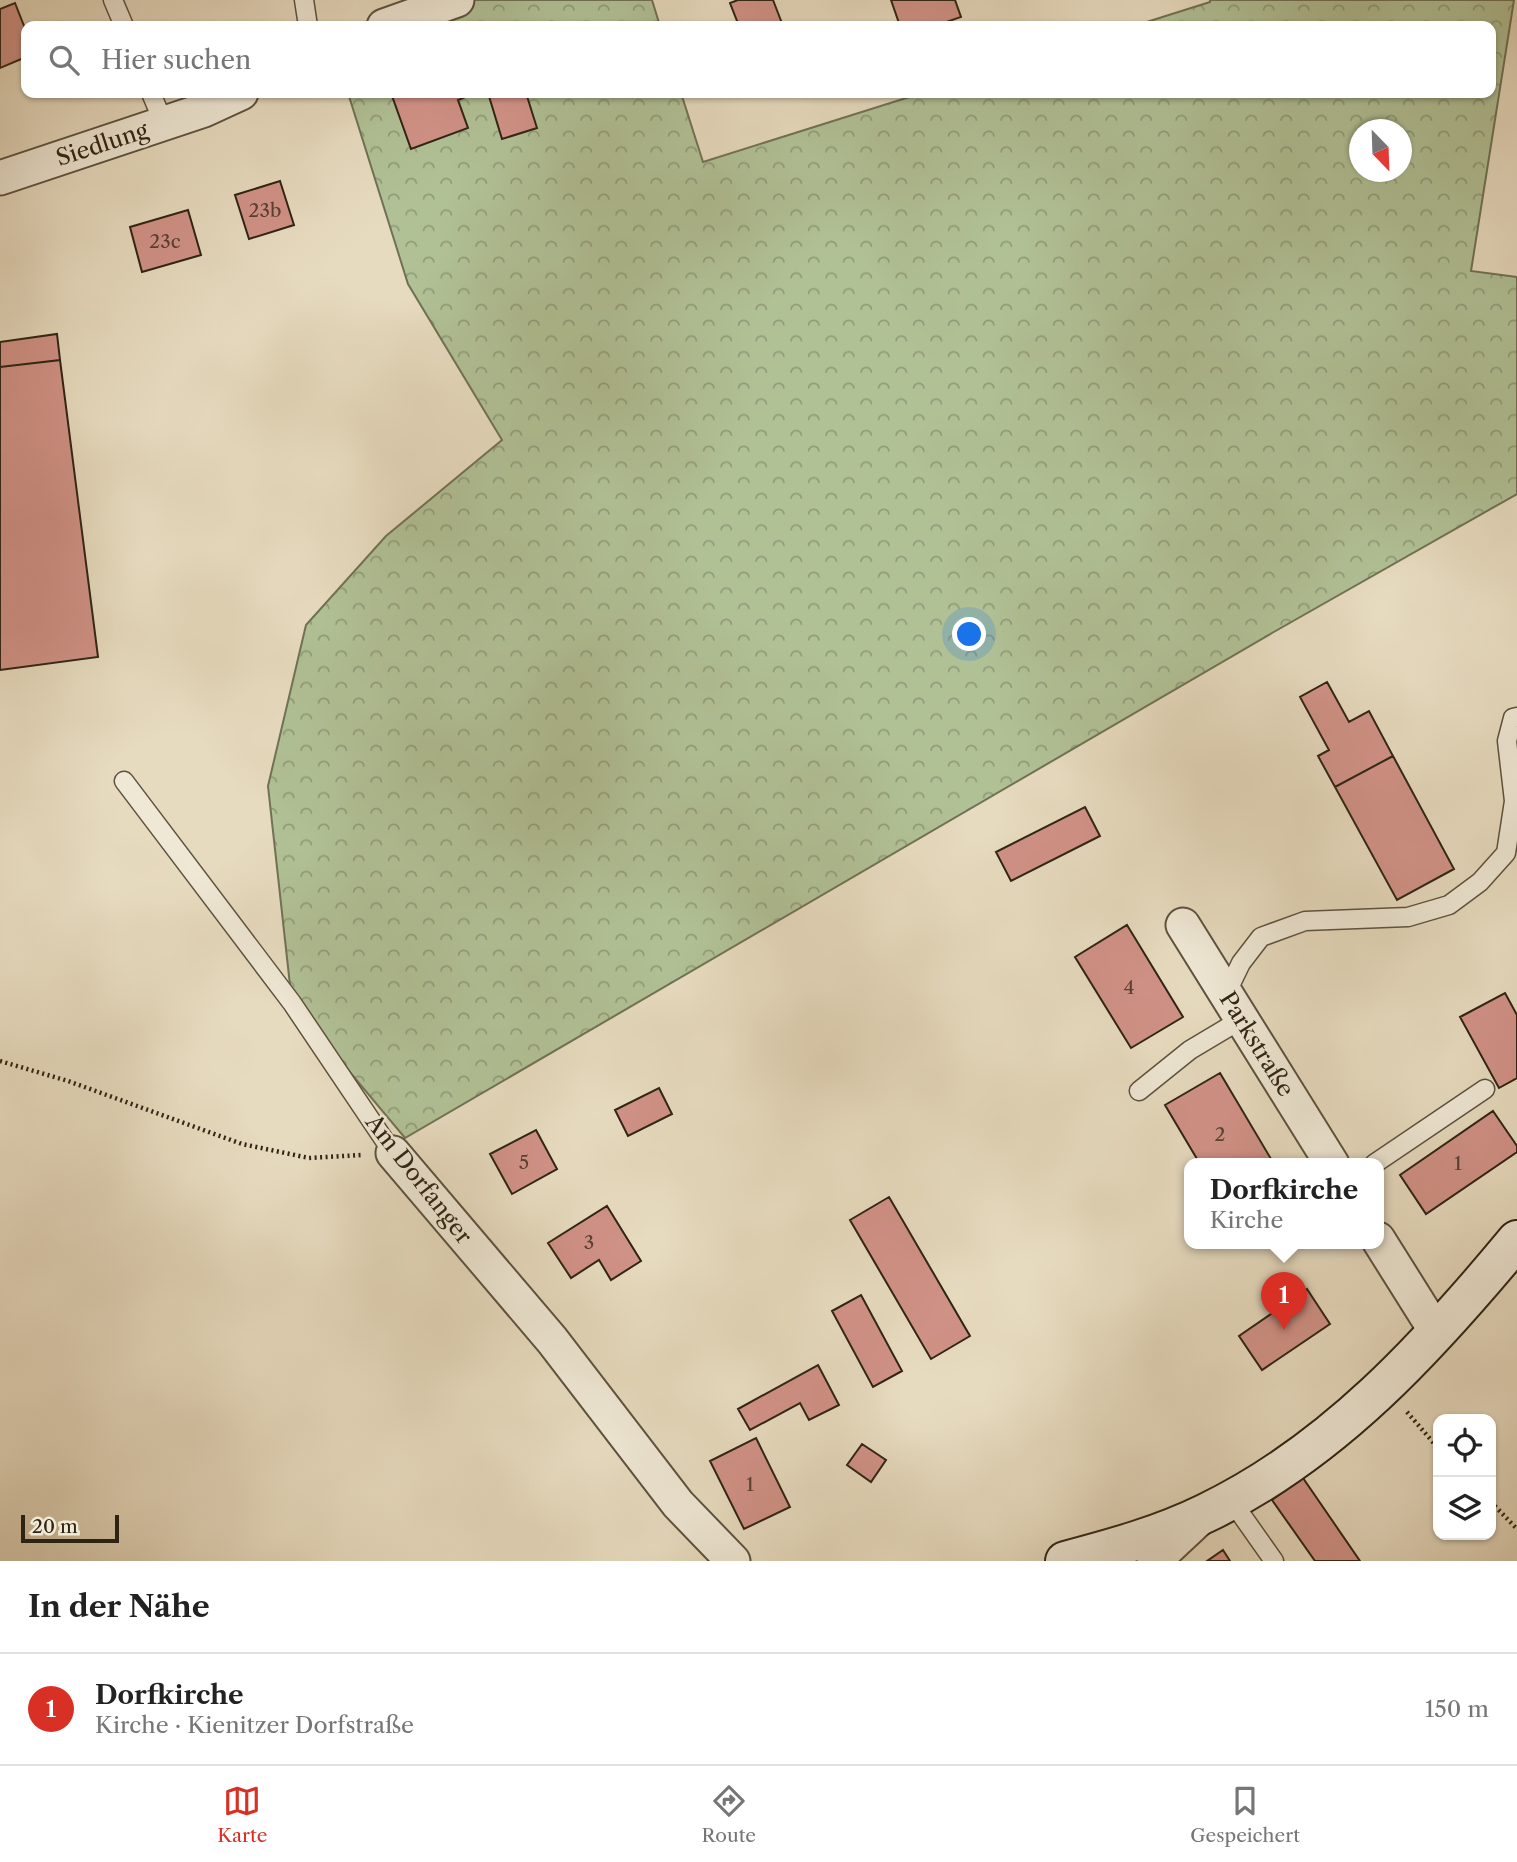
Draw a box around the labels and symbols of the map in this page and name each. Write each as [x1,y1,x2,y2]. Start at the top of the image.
street label: Siedlung [52,116,152,172]
north arrow [1349,119,1412,182]
house number: 23b [249,199,281,222]
house number: 23c [149,230,181,253]
your location [952,617,986,651]
house number: 4 [1124,976,1135,999]
street label: Parkstraße [1214,986,1300,1102]
street label: Am Dorfanger [359,1108,478,1249]
house number: 2 [1215,1123,1226,1146]
house number: 5 [519,1151,529,1174]
house number: 1 [1454,1152,1462,1175]
house number: 3 [584,1231,594,1254]
pin: 1 [1261,1272,1307,1330]
house number: 1 [746,1473,754,1496]
scale bar [21,1512,119,1544]

